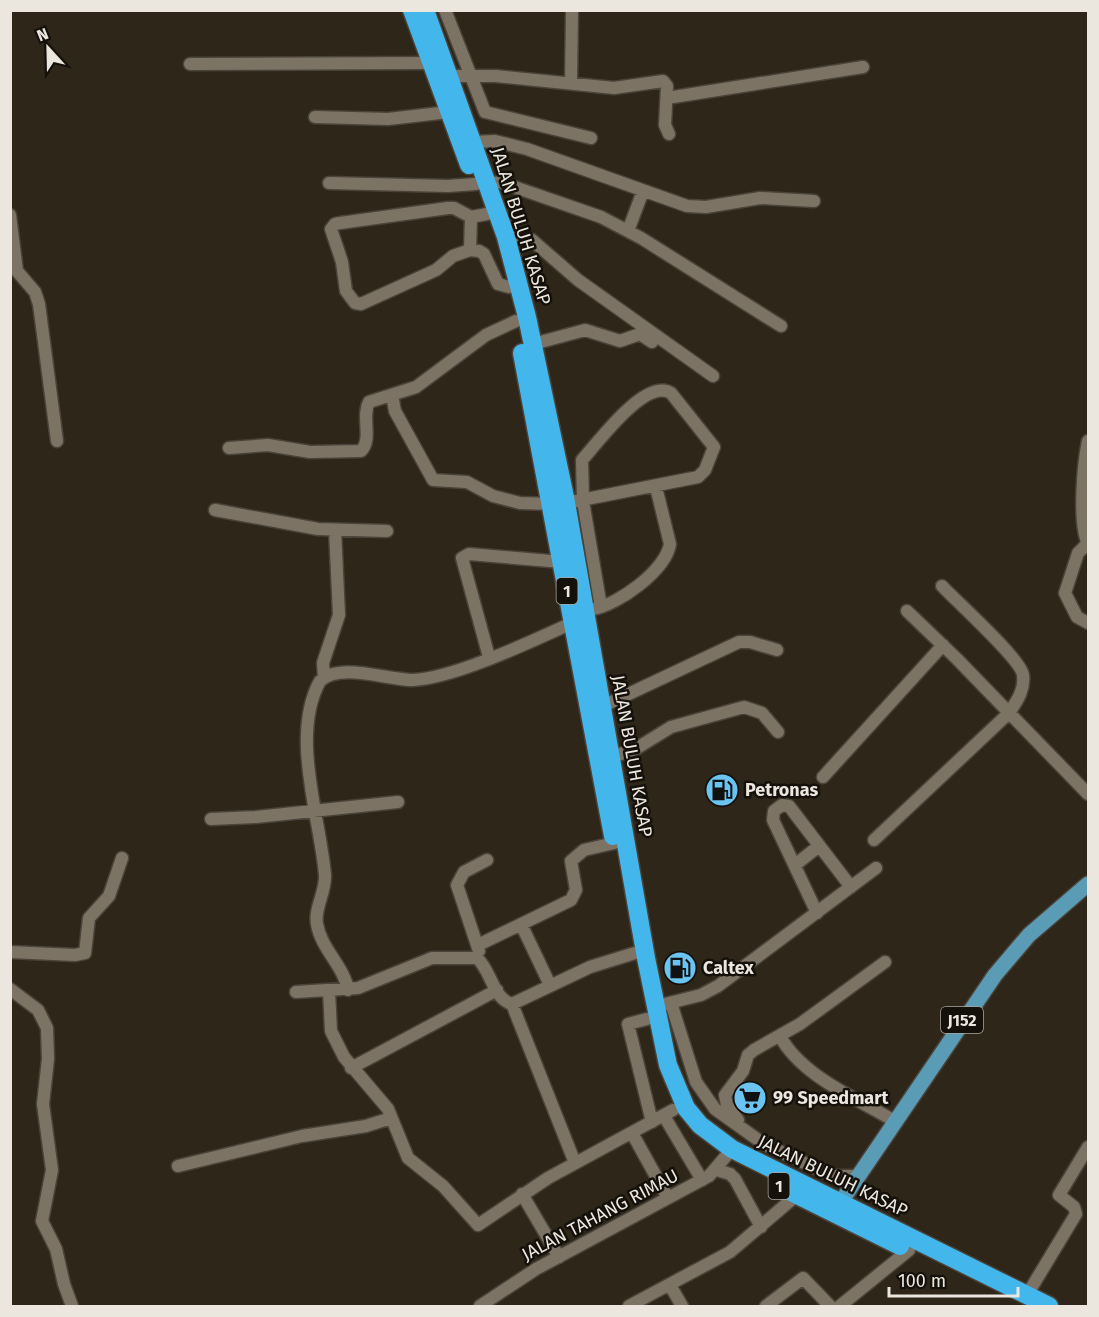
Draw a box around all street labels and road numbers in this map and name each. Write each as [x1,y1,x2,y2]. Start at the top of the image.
street label: JALAN BULUH KASAP [487,144,555,308]
road number: 1 [556,578,578,604]
street label: JALAN BULUH KASAP [607,673,657,839]
road number: J152 [941,1007,983,1033]
street label: JALAN BULUH KASAP [755,1130,911,1222]
street label: JALAN TAHANG RIMAU [518,1164,682,1266]
road number: 1 [768,1173,790,1199]

